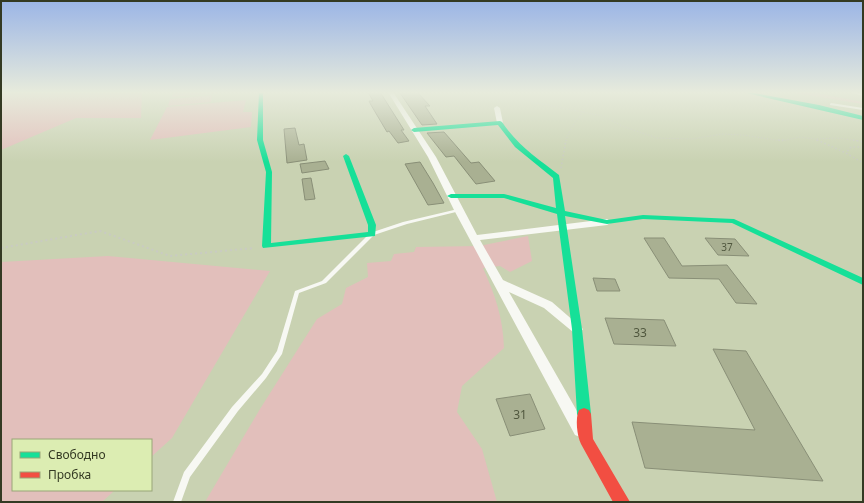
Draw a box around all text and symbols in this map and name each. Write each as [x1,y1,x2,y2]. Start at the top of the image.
house number: 37 [721,240,733,254]
house number: 33 [633,324,647,341]
house number: 31 [513,406,527,423]
legend [12,439,152,491]
text: Свободно [48,446,106,463]
text: Пробка [48,466,91,483]

